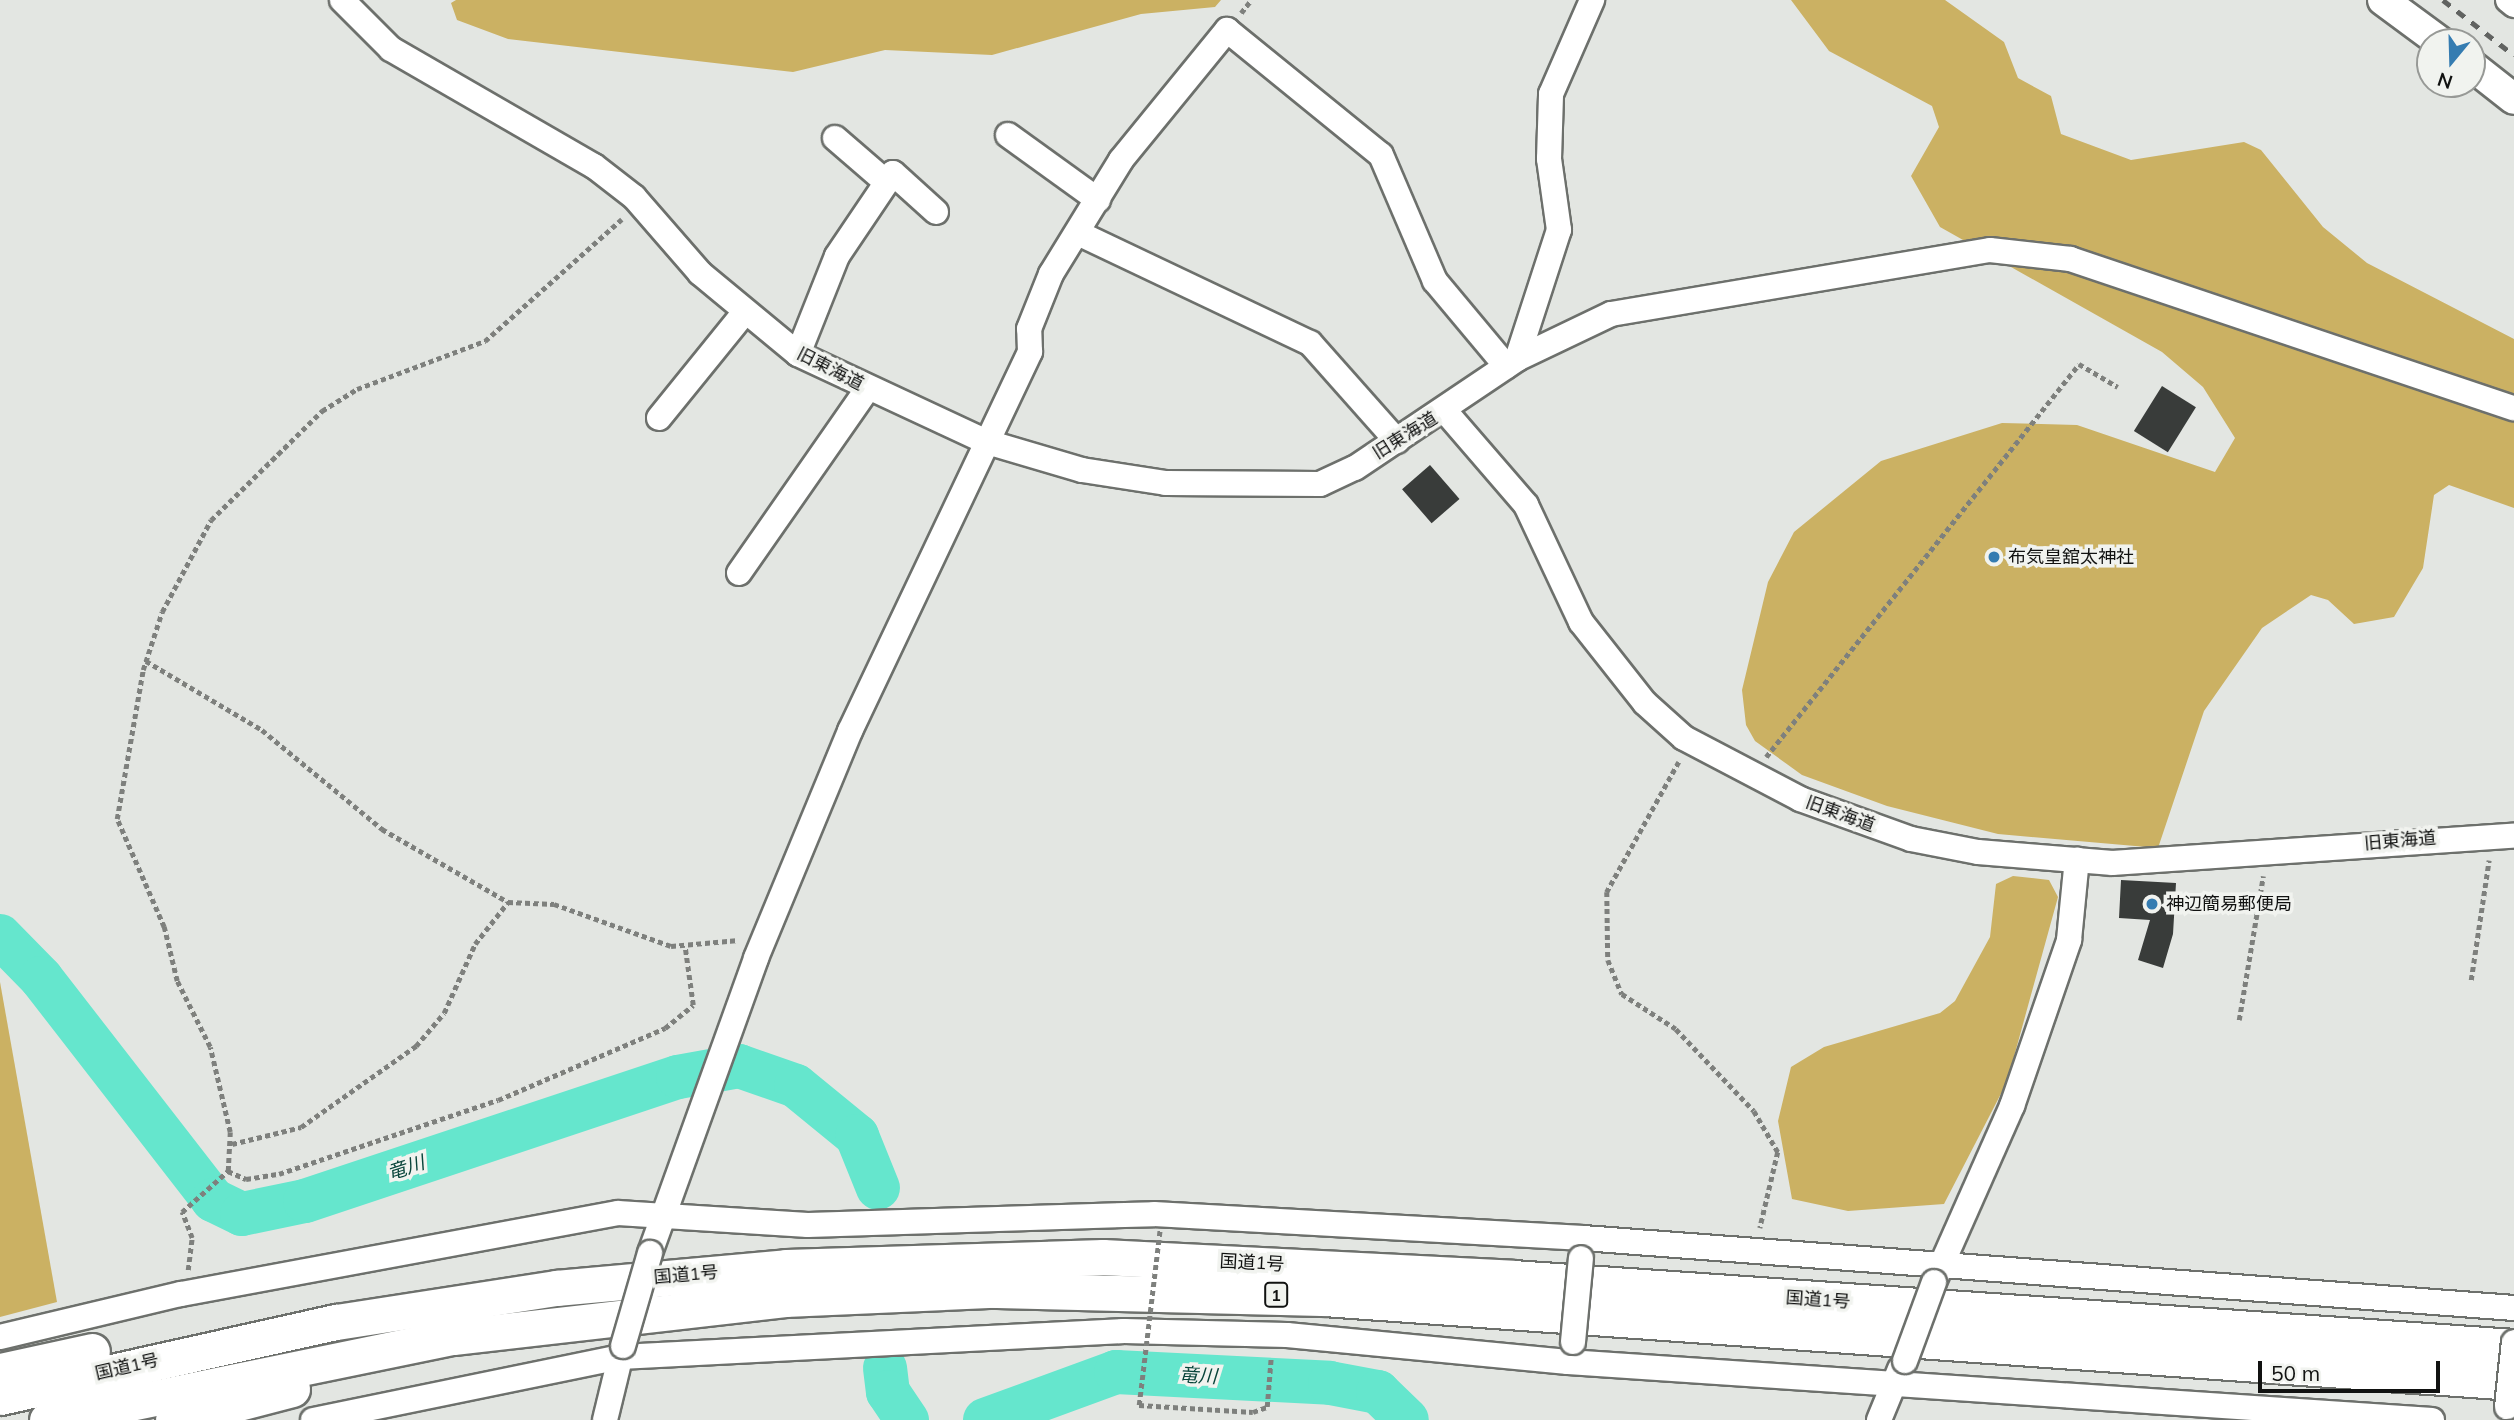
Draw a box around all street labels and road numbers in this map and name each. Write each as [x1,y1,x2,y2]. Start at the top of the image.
street label: 旧東海道 [793,343,867,395]
street label: 旧東海道 [1369,408,1441,464]
street label: 旧東海道 [1802,792,1878,836]
street label: 旧東海道 [2363,827,2437,855]
street label: 国道1号 [1219,1251,1285,1275]
street label: 国道1号 [653,1261,719,1289]
road number: 1 [1264,1282,1288,1308]
street label: 国道1号 [1785,1287,1851,1313]
street label: 国道1号 [93,1349,161,1385]

